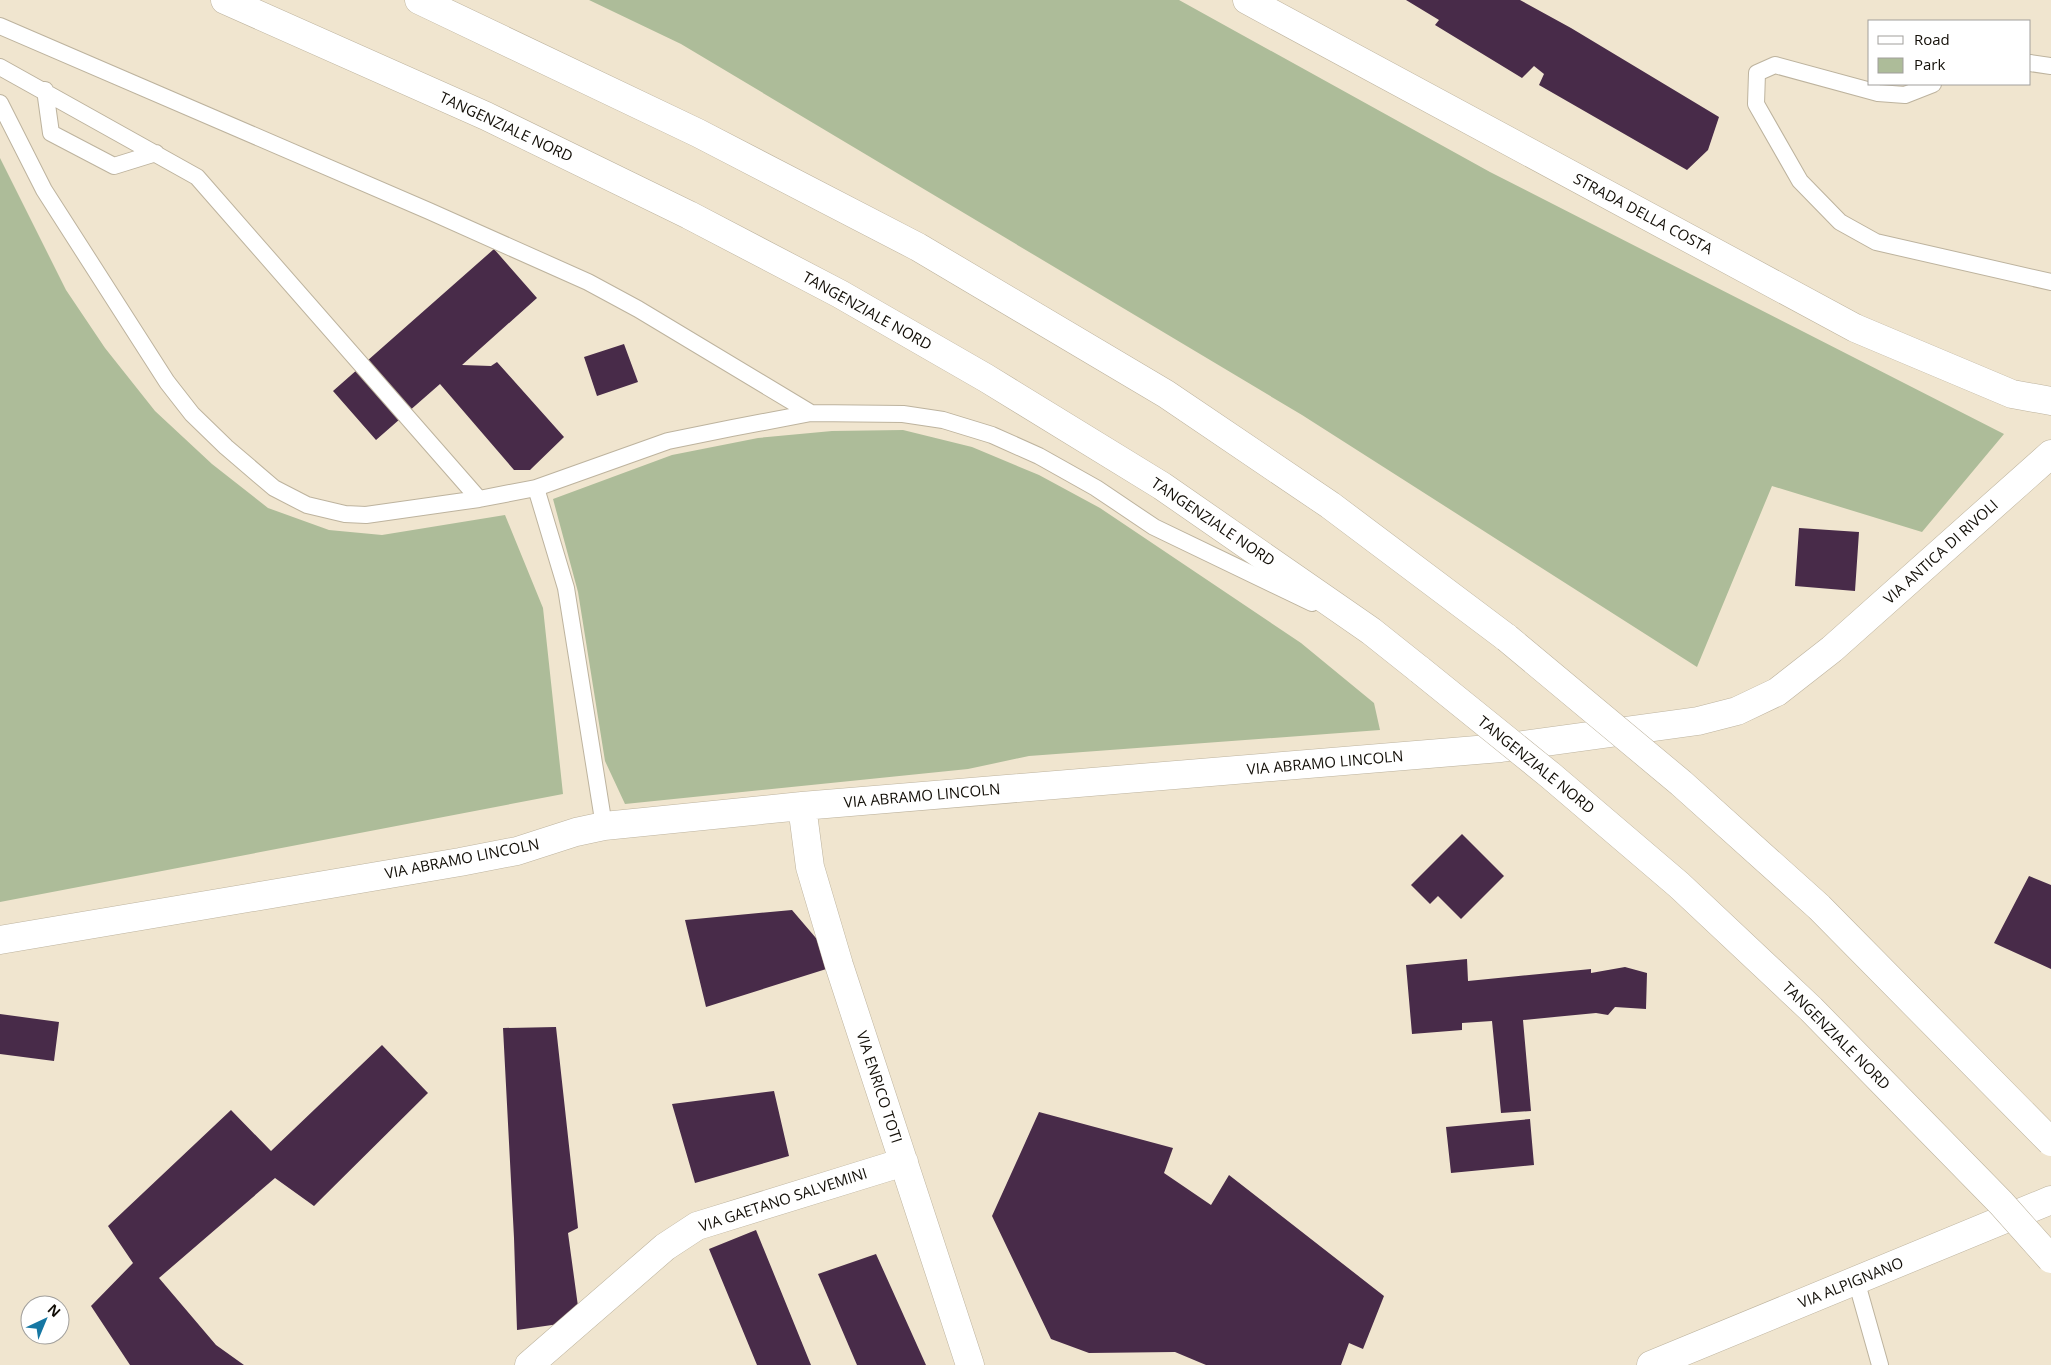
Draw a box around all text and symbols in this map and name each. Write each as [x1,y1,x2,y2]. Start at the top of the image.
legend [1868,20,2031,85]
text: Road [1914,29,1950,49]
text: Park [1914,54,1945,74]
street label: TANGENZIALE NORD [436,86,576,166]
street label: STRADA DELLA COSTA [1570,168,1717,259]
street label: TANGENZIALE NORD [799,266,936,354]
street label: TANGENZIALE NORD [1148,472,1279,570]
street label: VIA ANTICA DI RIVOLI [1879,494,2002,608]
street label: TANGENZIALE NORD [1474,711,1599,818]
street label: VIA ABRAMO LINCOLN [1246,745,1404,779]
street label: VIA ABRAMO LINCOLN [843,778,1001,812]
street label: VIA ABRAMO LINCOLN [383,833,541,883]
street label: TANGENZIALE NORD [1778,977,1895,1094]
street label: VIA ENRICO TOTI [852,1028,908,1145]
street label: VIA GAETANO SALVEMINI [696,1162,869,1236]
street label: VIA ALPIGNANO [1795,1252,1906,1312]
north arrow [20,1295,70,1345]
text: N [44,1299,65,1321]

